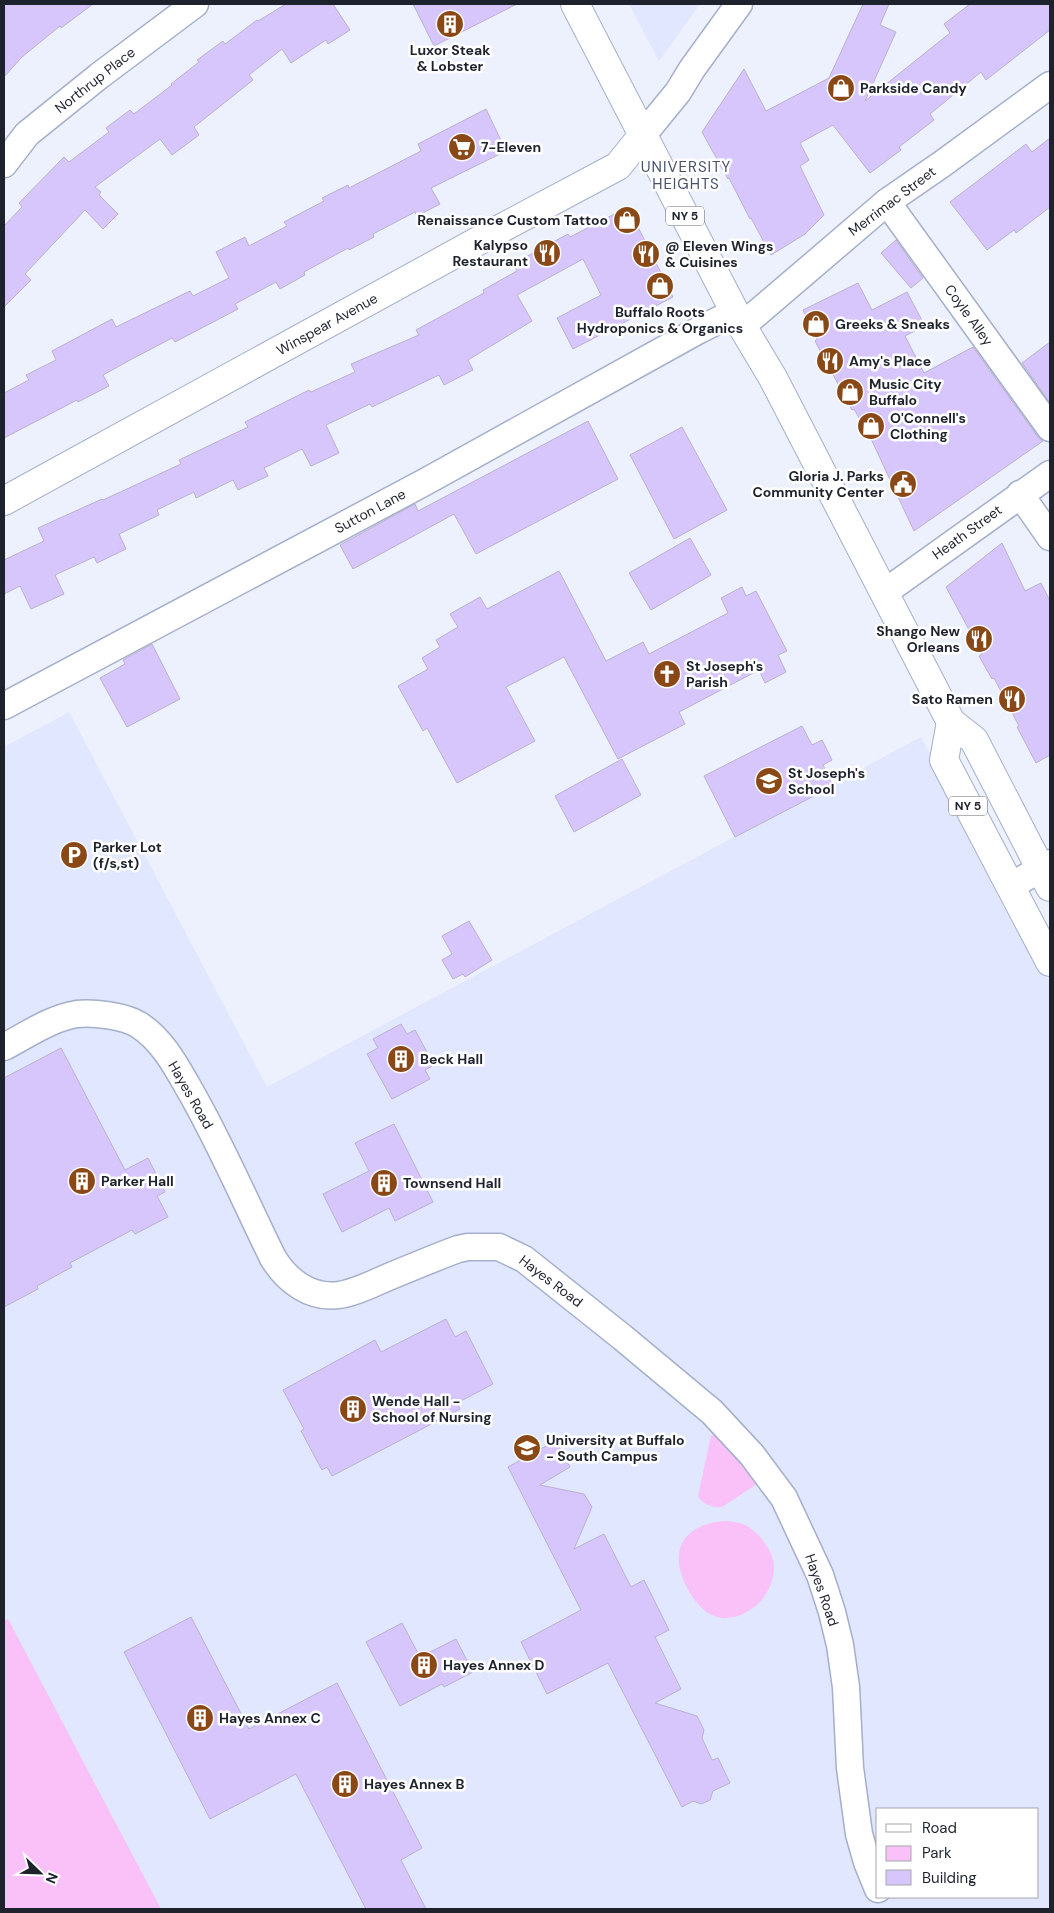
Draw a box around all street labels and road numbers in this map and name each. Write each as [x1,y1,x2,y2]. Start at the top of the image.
street label: Northrup Place [51,43,139,117]
street label: Merrimac Street [845,162,939,240]
road number: NY 5 [666,207,704,226]
street label: Coyle Alley [941,281,997,349]
street label: Winspear Avenue [273,289,381,359]
street label: Sutton Lane [331,485,409,537]
street label: Heath Street [929,501,1005,563]
road number: NY 5 [949,796,987,816]
street label: Hayes Road [164,1058,218,1132]
street label: Hayes Road [515,1251,587,1311]
street label: Hayes Road [801,1551,843,1629]

